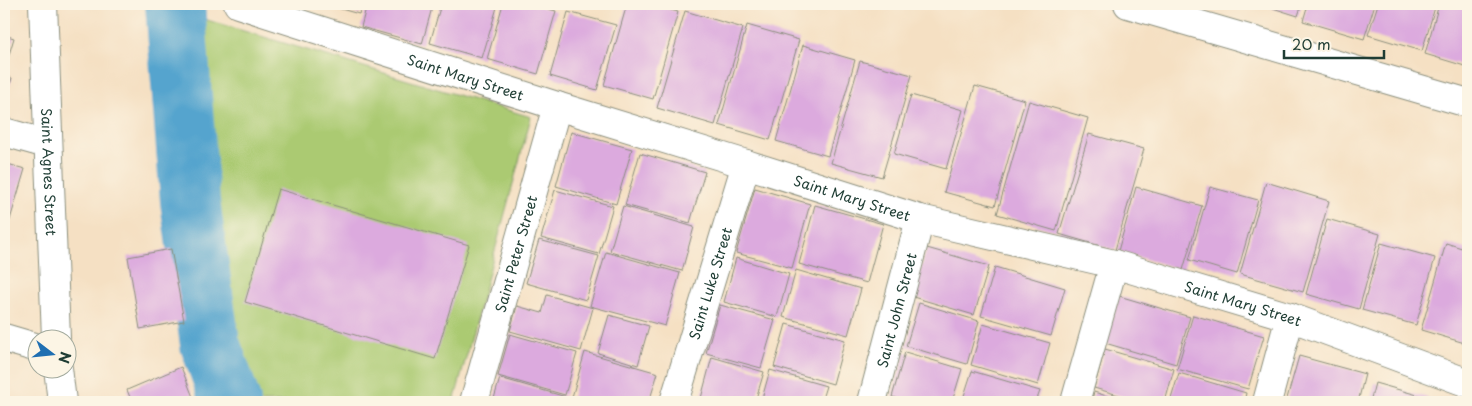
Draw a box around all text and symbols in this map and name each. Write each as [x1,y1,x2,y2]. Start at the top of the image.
scale bar [1284,28,1384,60]
text: 20 m [1292,32,1331,55]
street label: Saint Mary Street [405,48,527,105]
street label: Saint Agnes Street [37,108,63,236]
street label: Saint Mary Street [791,169,913,226]
street label: Saint Peter Street [489,192,542,315]
street label: Saint Luke Street [683,224,737,342]
street label: Saint John Street [871,250,921,370]
street label: Saint Mary Street [1182,275,1305,331]
north arrow [28,328,78,378]
text: N [53,349,77,366]

